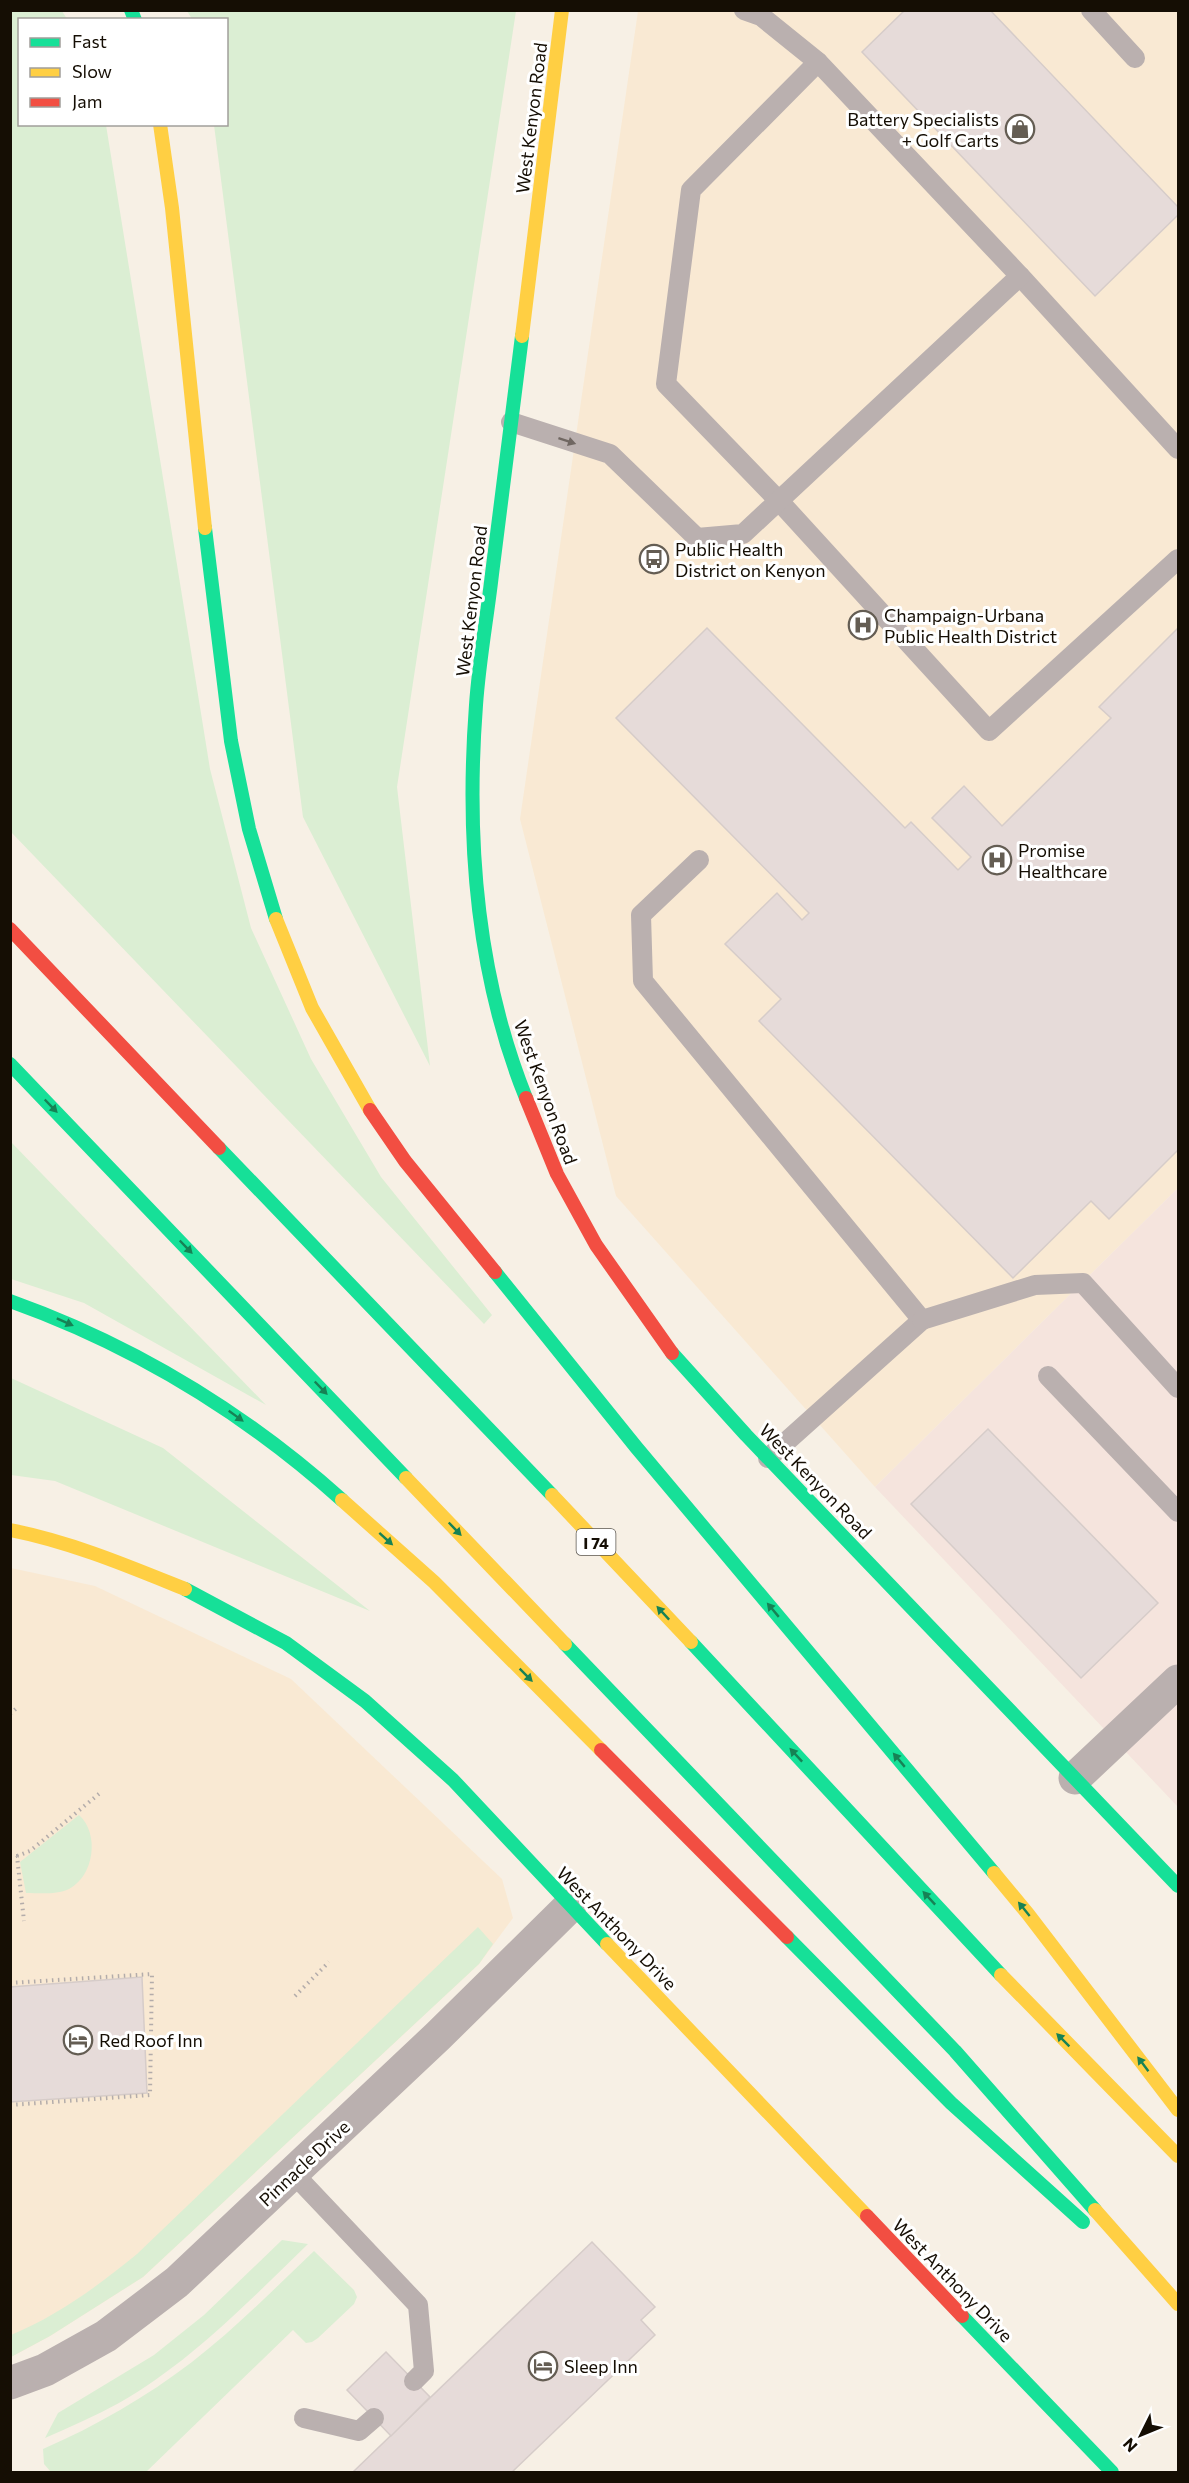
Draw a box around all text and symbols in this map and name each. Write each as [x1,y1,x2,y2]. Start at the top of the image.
legend [18,18,228,126]
text: Fast [72,30,107,52]
street label: West Kenyon Road [511,41,551,195]
text: Slow [72,60,112,82]
text: Jam [72,90,102,112]
place label: Battery Specialists + Golf Carts [847,108,999,151]
shop icon: Battery Specialists + Golf Carts [1004,113,1036,145]
one-way arrow [558,436,576,446]
street label: West Kenyon Road [451,524,491,678]
place label: Public Health District on Kenyon [675,538,826,581]
bus stop icon: Public Health District on Kenyon [638,543,670,575]
place label: Champaign-Urbana Public Health District [884,604,1057,647]
hospital icon: Champaign-Urbana Public Health District [847,609,879,641]
place label: Promise Healthcare [1018,839,1107,882]
hospital icon: Promise Healthcare [981,844,1013,876]
street label: West Kenyon Road [510,1017,582,1167]
one-way arrow [44,1099,58,1114]
one-way arrow [179,1239,192,1254]
one-way arrow [57,1317,75,1327]
one-way arrow [313,1381,327,1395]
one-way arrow [228,1409,243,1421]
street label: West Kenyon Road [755,1419,877,1543]
one-way arrow [448,1521,462,1535]
road number: I 74 [576,1529,616,1555]
one-way arrow [379,1532,394,1546]
one-way arrow [767,1602,780,1618]
one-way arrow [656,1605,670,1620]
one-way arrow [519,1668,534,1682]
one-way arrow [789,1748,803,1763]
one-way arrow [893,1753,906,1768]
street label: West Anthony Drive [552,1862,682,1994]
one-way arrow [923,1891,936,1906]
one-way arrow [1018,1902,1031,1917]
hotel icon: Red Roof Inn [62,2024,94,2056]
place label: Red Roof Inn [99,2029,203,2051]
one-way arrow [1056,2032,1070,2047]
one-way arrow [1137,2056,1149,2072]
street label: Pinnacle Drive [254,2115,354,2211]
street label: West Anthony Drive [888,2214,1018,2346]
hotel icon: Sleep Inn [527,2350,559,2382]
place label: Sleep Inn [564,2355,638,2377]
north arrow [1111,2405,1171,2465]
text: N [1119,2435,1141,2456]

